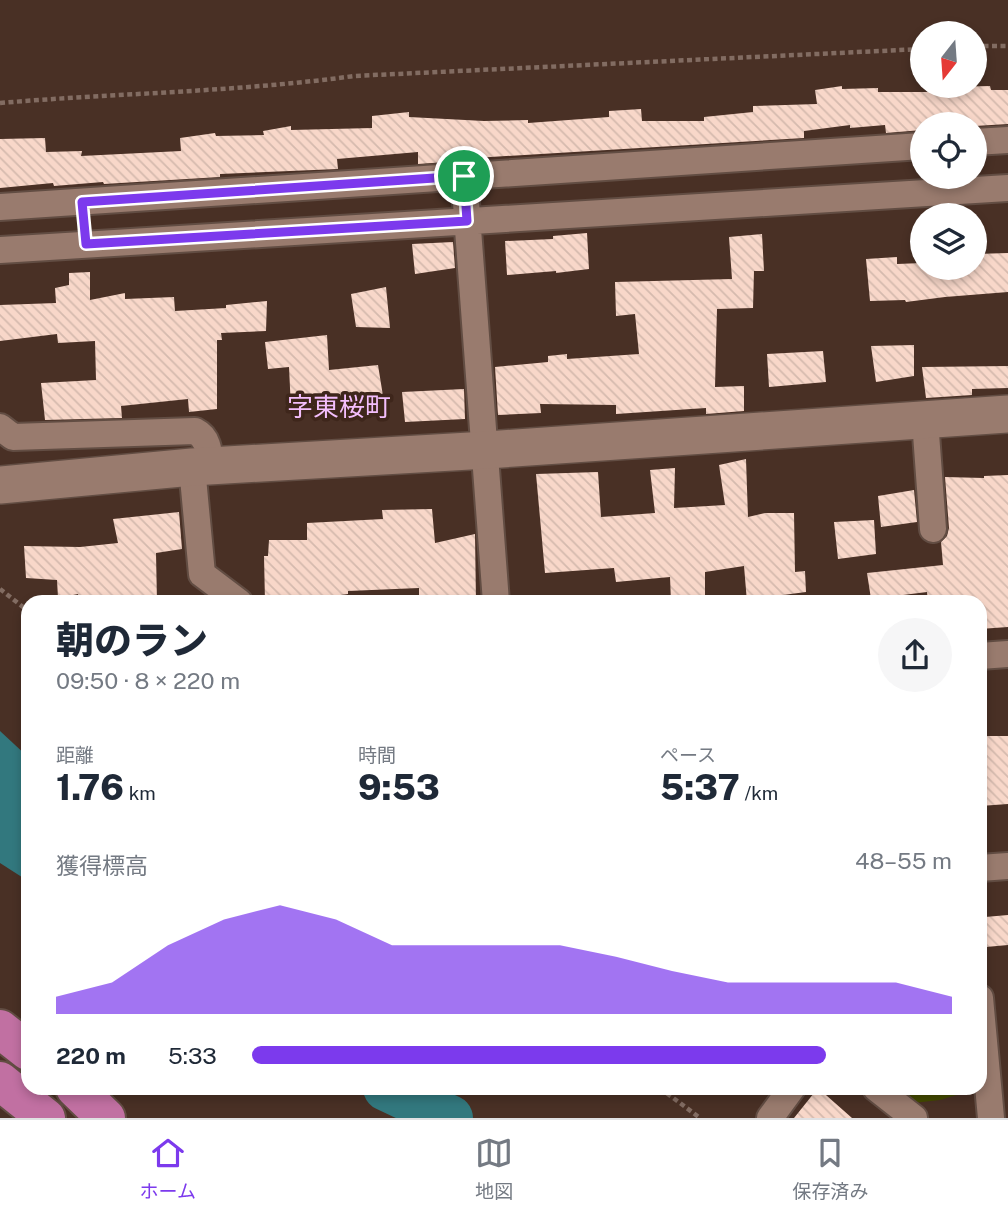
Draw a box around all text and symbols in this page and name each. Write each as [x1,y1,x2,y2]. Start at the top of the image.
north arrow [910,21,987,98]
map controls [910,21,987,280]
button: locate [910,112,987,189]
pin [434,146,494,206]
icon: arrive [445,157,483,195]
button: layers [910,203,987,280]
district label: 字東桜町 [287,391,391,422]
text: 朝のラン [56,618,208,663]
button: share [878,618,952,692]
text: 09:50 · 8 × 220 m [56,667,240,694]
text: 距離 [56,744,94,766]
text: 時間 [358,744,396,766]
text: ペース [660,744,716,766]
text: 1.76 [56,767,124,808]
text: 9:53 [358,767,440,808]
text: 5:37 [660,767,740,808]
text: km [124,782,156,804]
text: /km [740,782,778,804]
text: 48–55 m [855,847,952,874]
text: 獲得標高 [56,852,148,879]
text: 220 m [56,1042,126,1069]
text: 5:33 [168,1042,217,1069]
tab: ホーム [140,1134,196,1203]
tab: 地図 [475,1134,513,1203]
tab: 保存済み [792,1134,868,1203]

